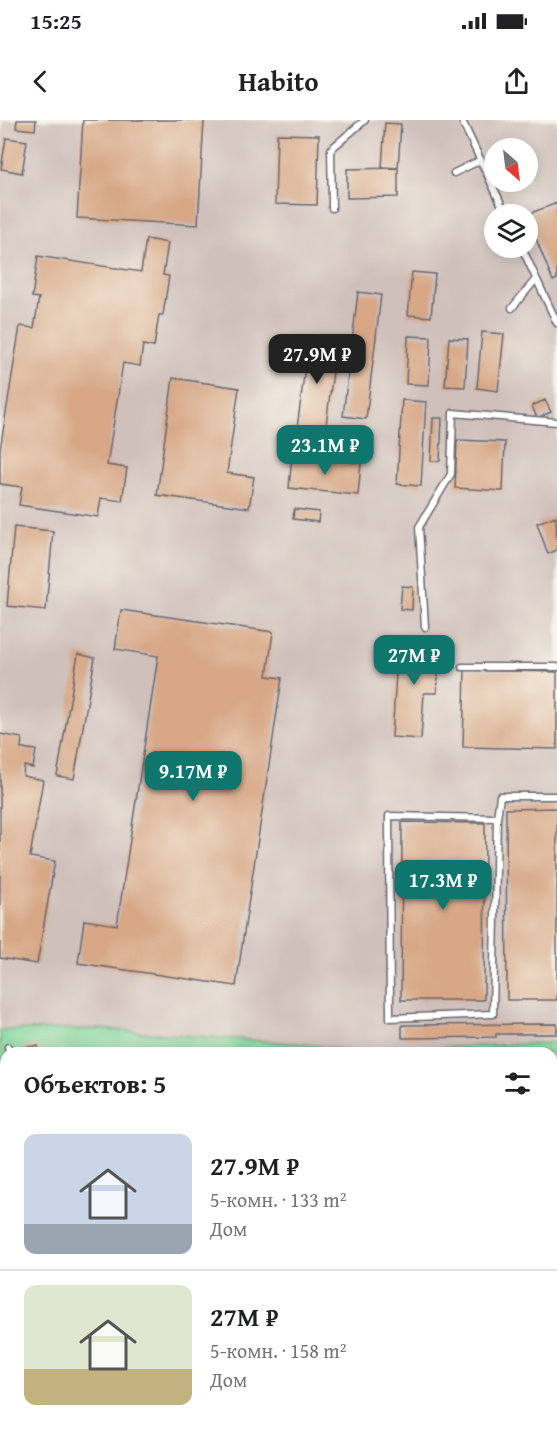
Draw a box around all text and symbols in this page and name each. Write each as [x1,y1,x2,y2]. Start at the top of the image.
text: 15:25 [30,5,82,37]
text: Habito [238,61,319,101]
icon: back [24,65,57,98]
icon: share [500,65,533,98]
north arrow [484,138,538,192]
map controls [484,138,538,258]
button: layers [484,204,538,258]
pin: 27.9M ₽ [262,334,372,385]
text: 27.9M ₽ [283,339,351,368]
pin: 23.1M ₽ [270,425,380,476]
text: 23.1M ₽ [291,430,359,459]
pin: 27M ₽ [372,635,456,686]
text: 27M ₽ [388,640,440,669]
pin: 9.17M ₽ [138,751,248,802]
text: 9.17M ₽ [159,756,227,785]
pin: 17.3M ₽ [388,860,498,911]
text: 17.3M ₽ [409,865,477,894]
text: Объектов: 5 [24,1064,167,1103]
icon: filters [501,1067,534,1100]
text: 27.9M ₽ [210,1146,299,1185]
icon: home [72,1158,144,1230]
text: 5-комн. · 133 m² [210,1185,346,1214]
text: Дом [210,1214,247,1243]
text: 27M ₽ [210,1297,279,1336]
icon: home [72,1309,144,1381]
text: 5-комн. · 158 m² [210,1336,346,1365]
text: Дом [210,1365,247,1394]

